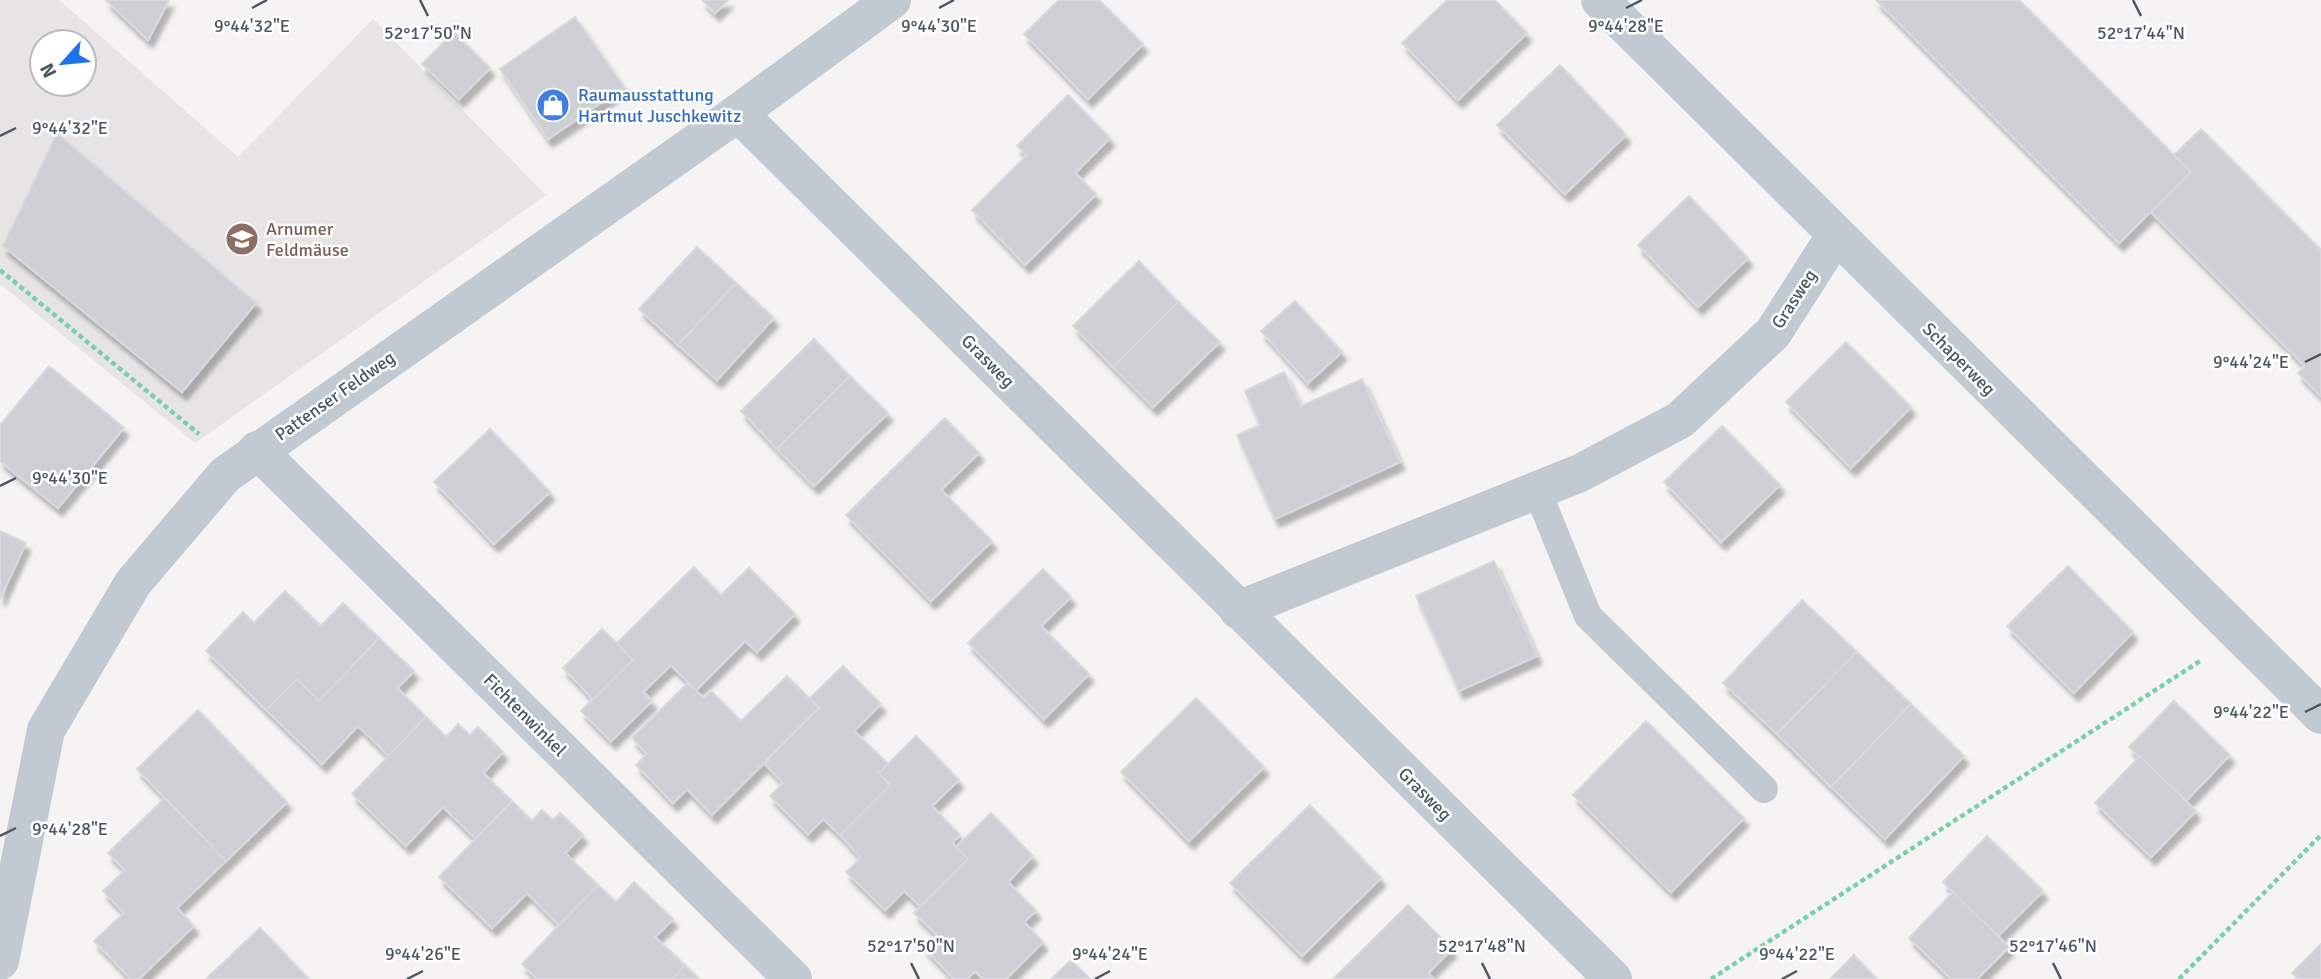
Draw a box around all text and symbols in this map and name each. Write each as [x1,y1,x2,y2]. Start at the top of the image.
text: 9°44'32"E [214,15,290,37]
text: 9°44'30"E [901,15,977,37]
text: 9°44'28"E [1588,15,1664,37]
text: 52°17'50"N [384,22,472,44]
text: 52°17'44"N [2097,22,2185,44]
north arrow [28,28,98,98]
text: N [35,59,62,82]
place label: Raumausstattung Hartmut Juschkewitz [578,84,741,127]
shop icon: Raumausstattung Hartmut Juschkewitz [534,86,572,124]
text: 9°44'32"E [32,117,108,139]
place label: Arnumer Feldmäuse [266,218,349,261]
school or university icon: Arnumer Feldmäuse [223,220,261,258]
street label: Grasweg [1767,265,1821,333]
street label: Schaperweg [1918,318,2000,400]
street label: Grasweg [957,330,1019,392]
street label: Pattenser Feldweg [271,346,399,446]
text: 9°44'24"E [2213,351,2289,373]
text: 9°44'30"E [32,467,108,489]
street label: Fichtenwinkel [479,669,571,761]
text: 9°44'22"E [2213,701,2289,723]
street label: Grasweg [1394,763,1456,825]
text: 9°44'28"E [32,818,108,840]
text: 52°17'50"N [867,935,955,957]
text: 52°17'48"N [1438,935,1526,957]
text: 52°17'46"N [2009,935,2097,957]
text: 9°44'26"E [385,943,461,965]
text: 9°44'24"E [1072,943,1148,965]
text: 9°44'22"E [1759,943,1835,965]

